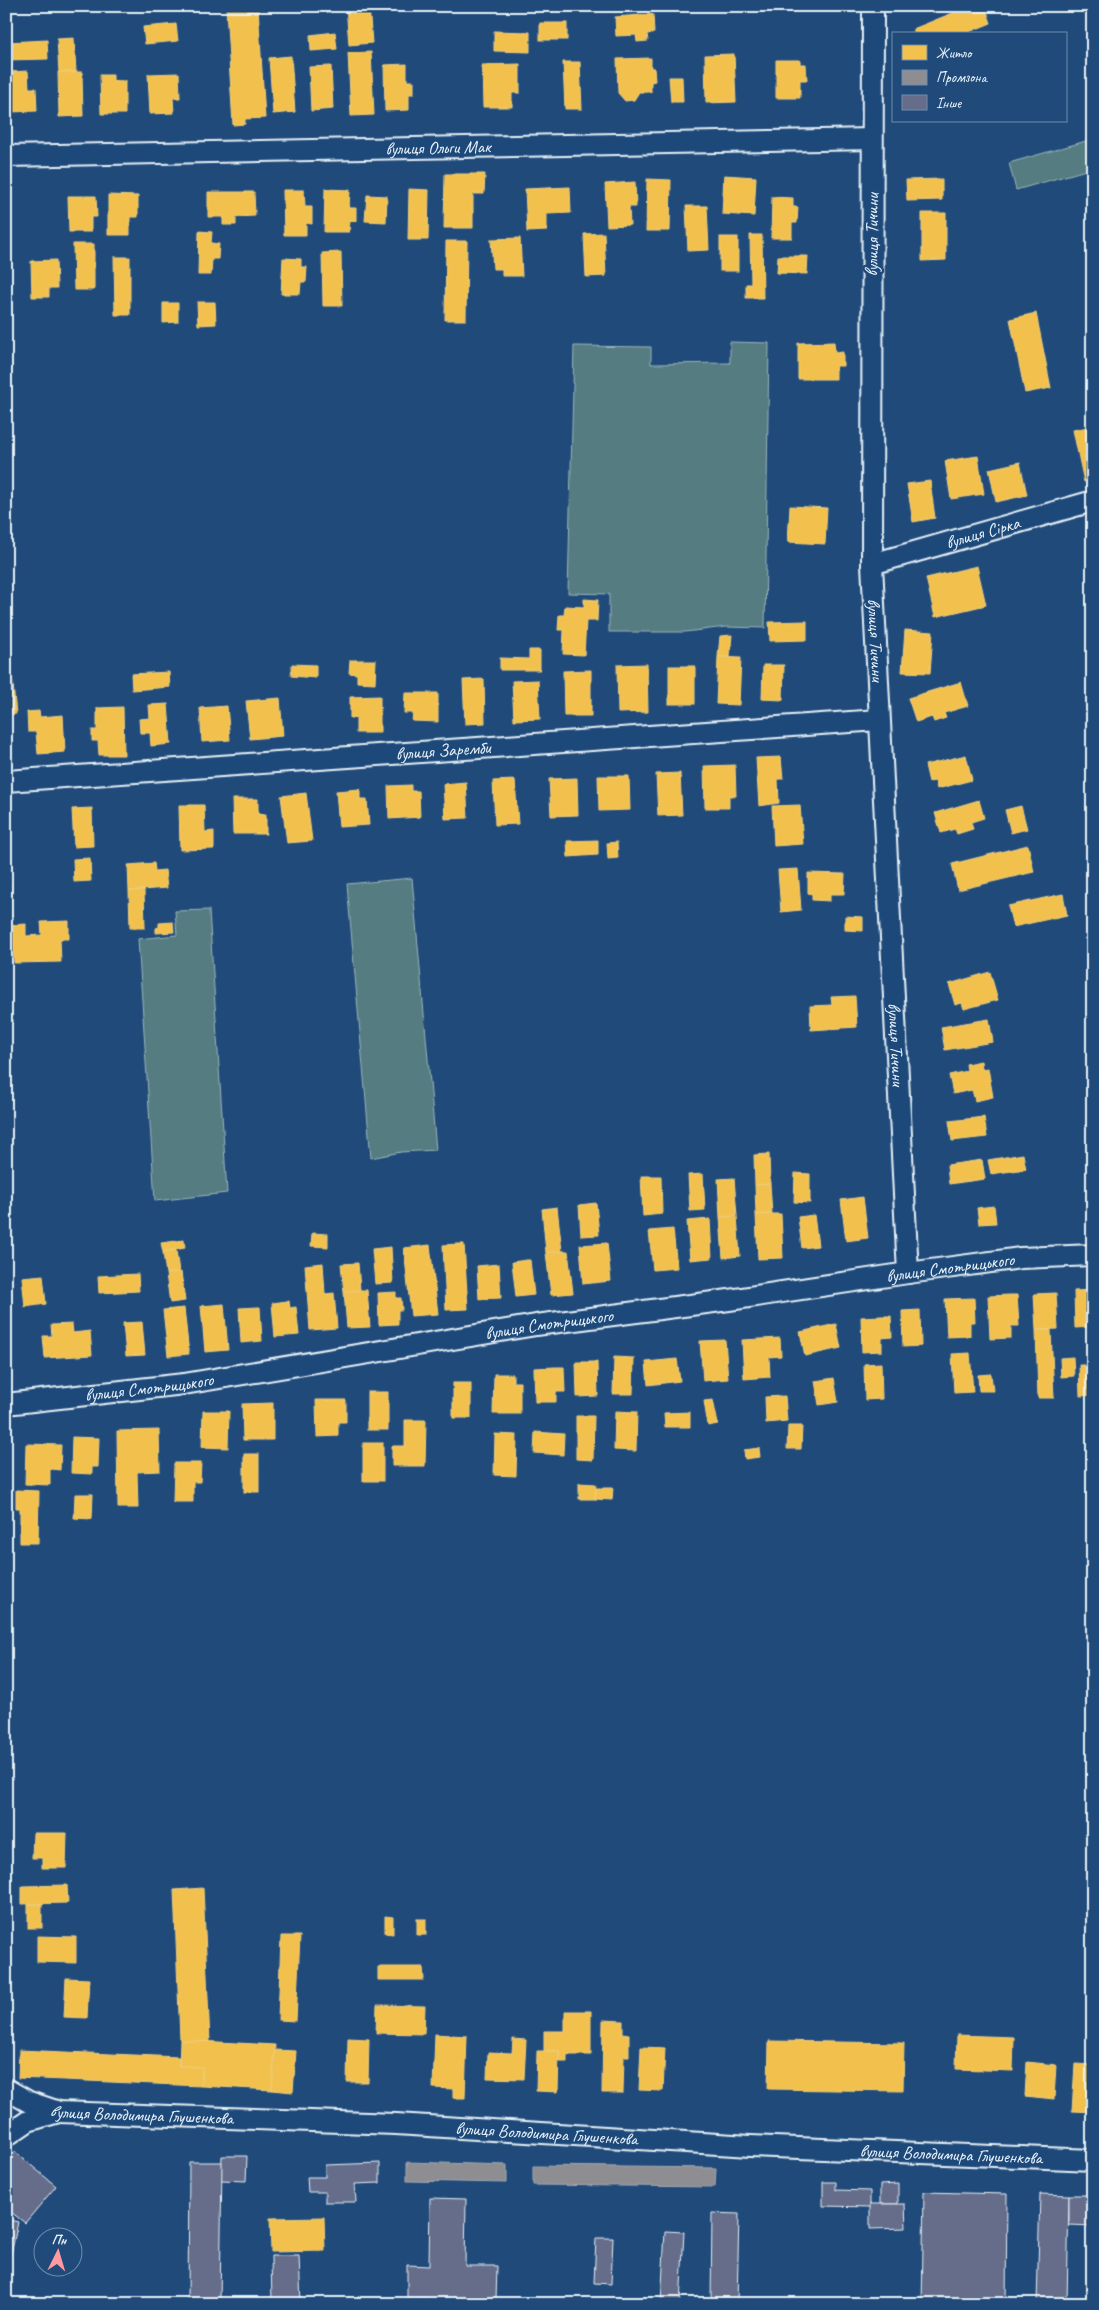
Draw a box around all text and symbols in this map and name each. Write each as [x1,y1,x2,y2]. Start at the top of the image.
legend [892,32,1066,122]
text: Житло [936,44,973,63]
text: Промзона [936,68,988,87]
text: Інше [936,94,962,113]
street label: вулиця Ольги Мак [385,135,493,160]
street label: вулиця Тичини [861,192,883,277]
street label: вулиця Сірка [943,511,1023,553]
street label: вулиця Тичини [863,598,889,684]
street label: вулиця Заремби [395,736,493,765]
street label: вулиця Тичини [883,1002,910,1088]
street label: вулиця Смотрицького [884,1248,1017,1287]
street label: вулиця Смотрицького [483,1304,616,1344]
street label: вулиця Смотрицького [84,1368,216,1406]
street label: вулиця Володимира Глушенкова [48,2099,235,2129]
street label: вулиця Володимира Глушенкова [455,2117,640,2150]
street label: вулиця Володимира Глушенкова [859,2139,1044,2169]
north arrow [32,2228,82,2278]
text: Пн [51,2230,68,2249]

